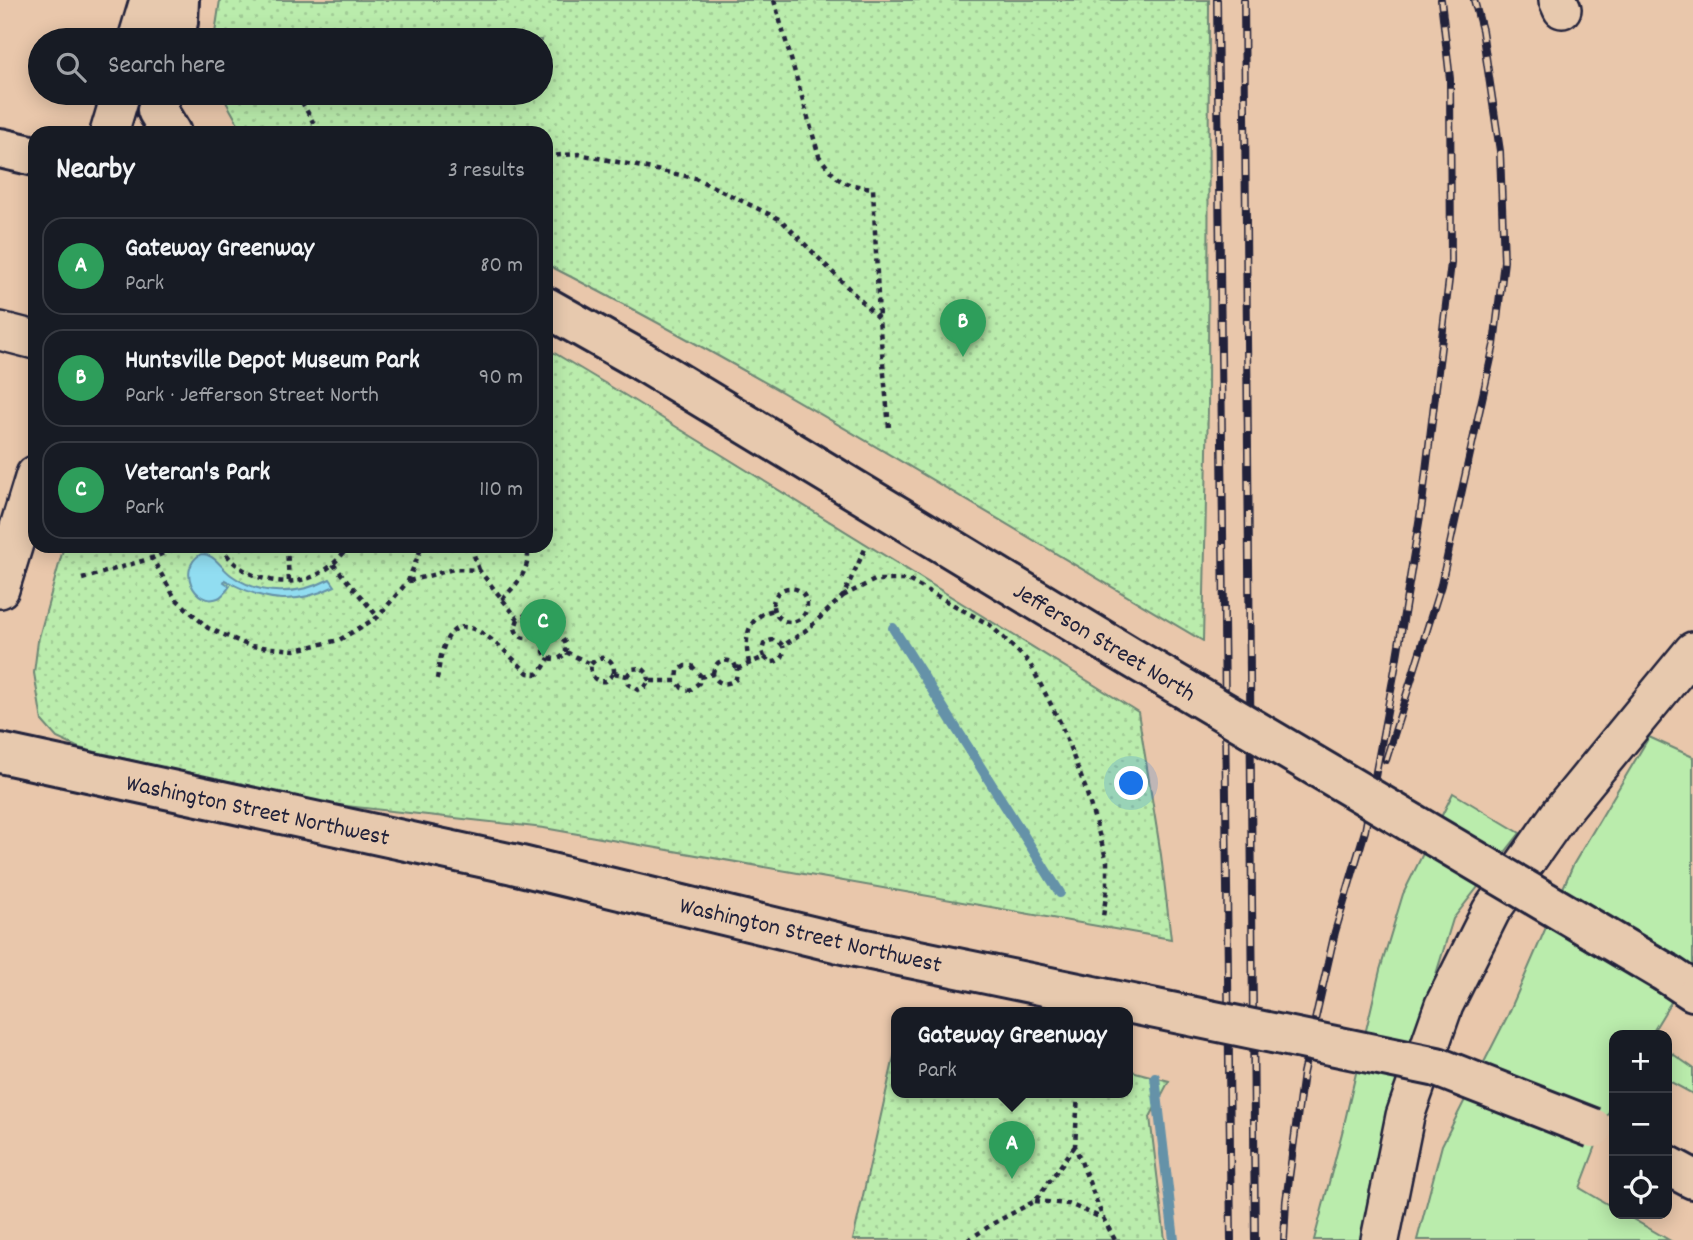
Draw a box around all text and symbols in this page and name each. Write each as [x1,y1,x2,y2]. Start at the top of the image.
search box [28,28,553,105]
icon: search [52,48,90,86]
text: Search here [108,48,226,85]
text: Nearby [56,150,134,193]
text: 3 results [448,155,525,188]
text: Gateway Greenway [125,231,314,268]
text: A [75,250,87,283]
text: 80 m [480,250,523,283]
text: Park [125,268,164,301]
pin: B [940,299,986,357]
text: Huntsville Depot Museum Park [125,343,420,380]
text: B [76,362,86,395]
text: 90 m [479,362,523,395]
text: Park · Jefferson Street North [125,380,379,413]
text: Veteran's Park [125,455,270,492]
text: C [75,474,87,507]
text: 110 m [479,474,523,507]
text: Park [125,492,164,525]
street label: Jefferson Street North [1006,576,1201,712]
pin: C [520,599,566,657]
your location [1114,766,1148,800]
street label: Washington Street Northwest [123,767,392,856]
street label: Washington Street Northwest [676,890,945,984]
popup [891,1007,1133,1098]
text: Gateway Greenway [918,1018,1106,1055]
map controls [1609,1030,1672,1219]
button: + [1609,1030,1672,1093]
text: Park [918,1055,957,1088]
button: − [1609,1093,1672,1156]
pin: A [989,1121,1035,1179]
button: locate [1609,1156,1672,1219]

